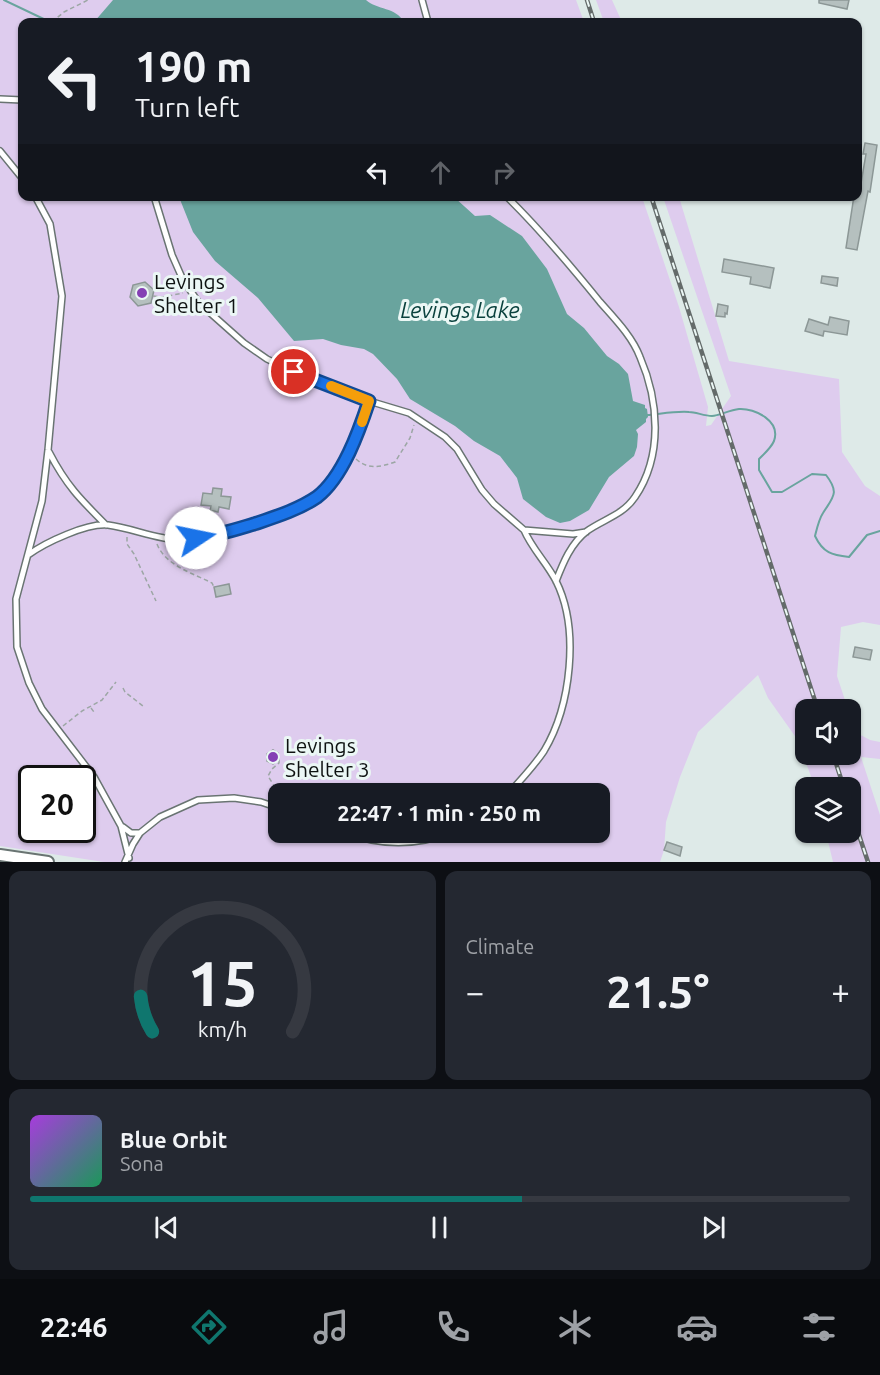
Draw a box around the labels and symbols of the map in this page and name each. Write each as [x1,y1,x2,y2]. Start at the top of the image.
place label: Levings Shelter 1 [154,269,239,317]
marker: Levings Shelter 1 [135,286,149,300]
water label: Levings Lake [400,297,520,322]
pin [268,346,319,397]
position arrow [164,506,228,570]
place label: Levings Shelter 3 [285,733,370,781]
marker: Levings Shelter 3 [266,750,280,764]
speed limit sign: 20 [18,765,96,843]

